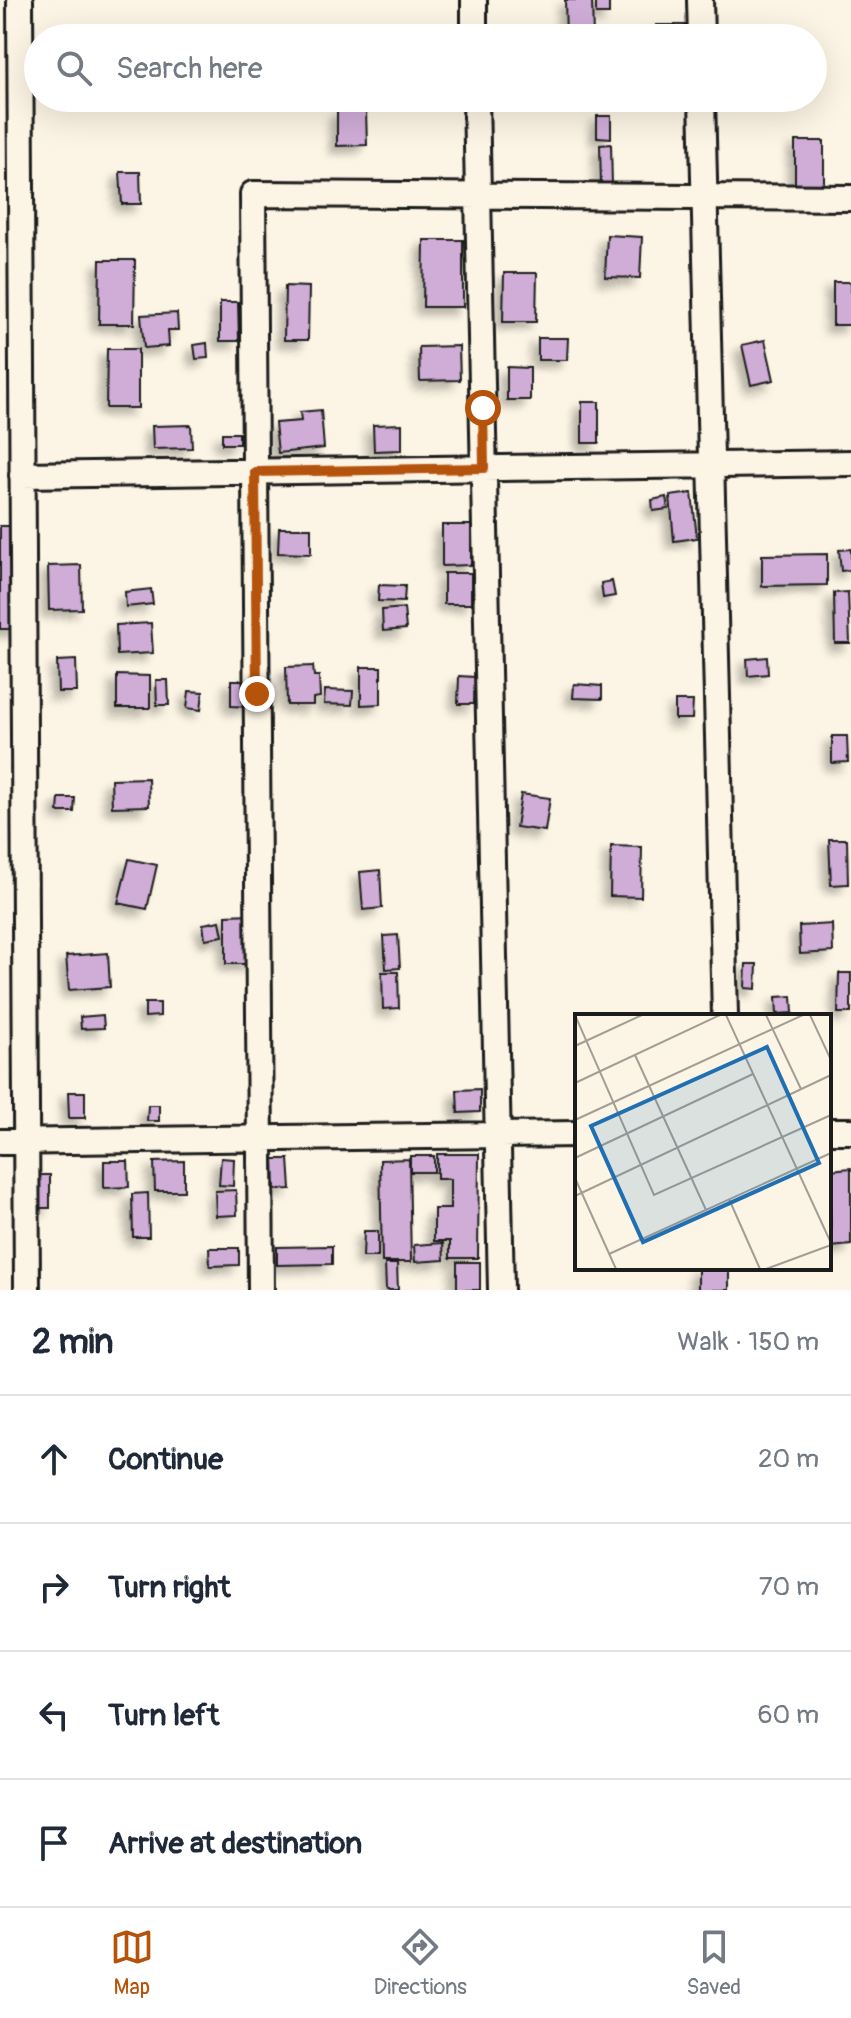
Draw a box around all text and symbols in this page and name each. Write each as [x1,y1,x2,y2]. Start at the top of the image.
search box [24,24,827,112]
icon: search [52,46,96,90]
text: Search here [116,50,263,87]
route start [465,390,501,426]
route end [239,676,275,712]
inset map [575,1014,831,1270]
text: 2 min [32,1321,114,1364]
text: Walk · 150 m [677,1326,819,1358]
icon: ahead [32,1437,76,1481]
text: Continue [108,1441,223,1478]
text: 20 m [758,1443,819,1475]
icon: right [32,1565,76,1609]
text: Turn right [108,1569,231,1606]
text: 70 m [759,1571,819,1603]
icon: left [32,1693,76,1737]
text: Turn left [108,1697,219,1734]
text: 60 m [757,1699,819,1731]
icon: arrive [32,1821,76,1865]
text: Arrive at destination [108,1825,362,1862]
tab: Map [110,1925,154,2001]
tab: Directions [374,1925,467,2001]
tab: Saved [687,1925,741,2001]

